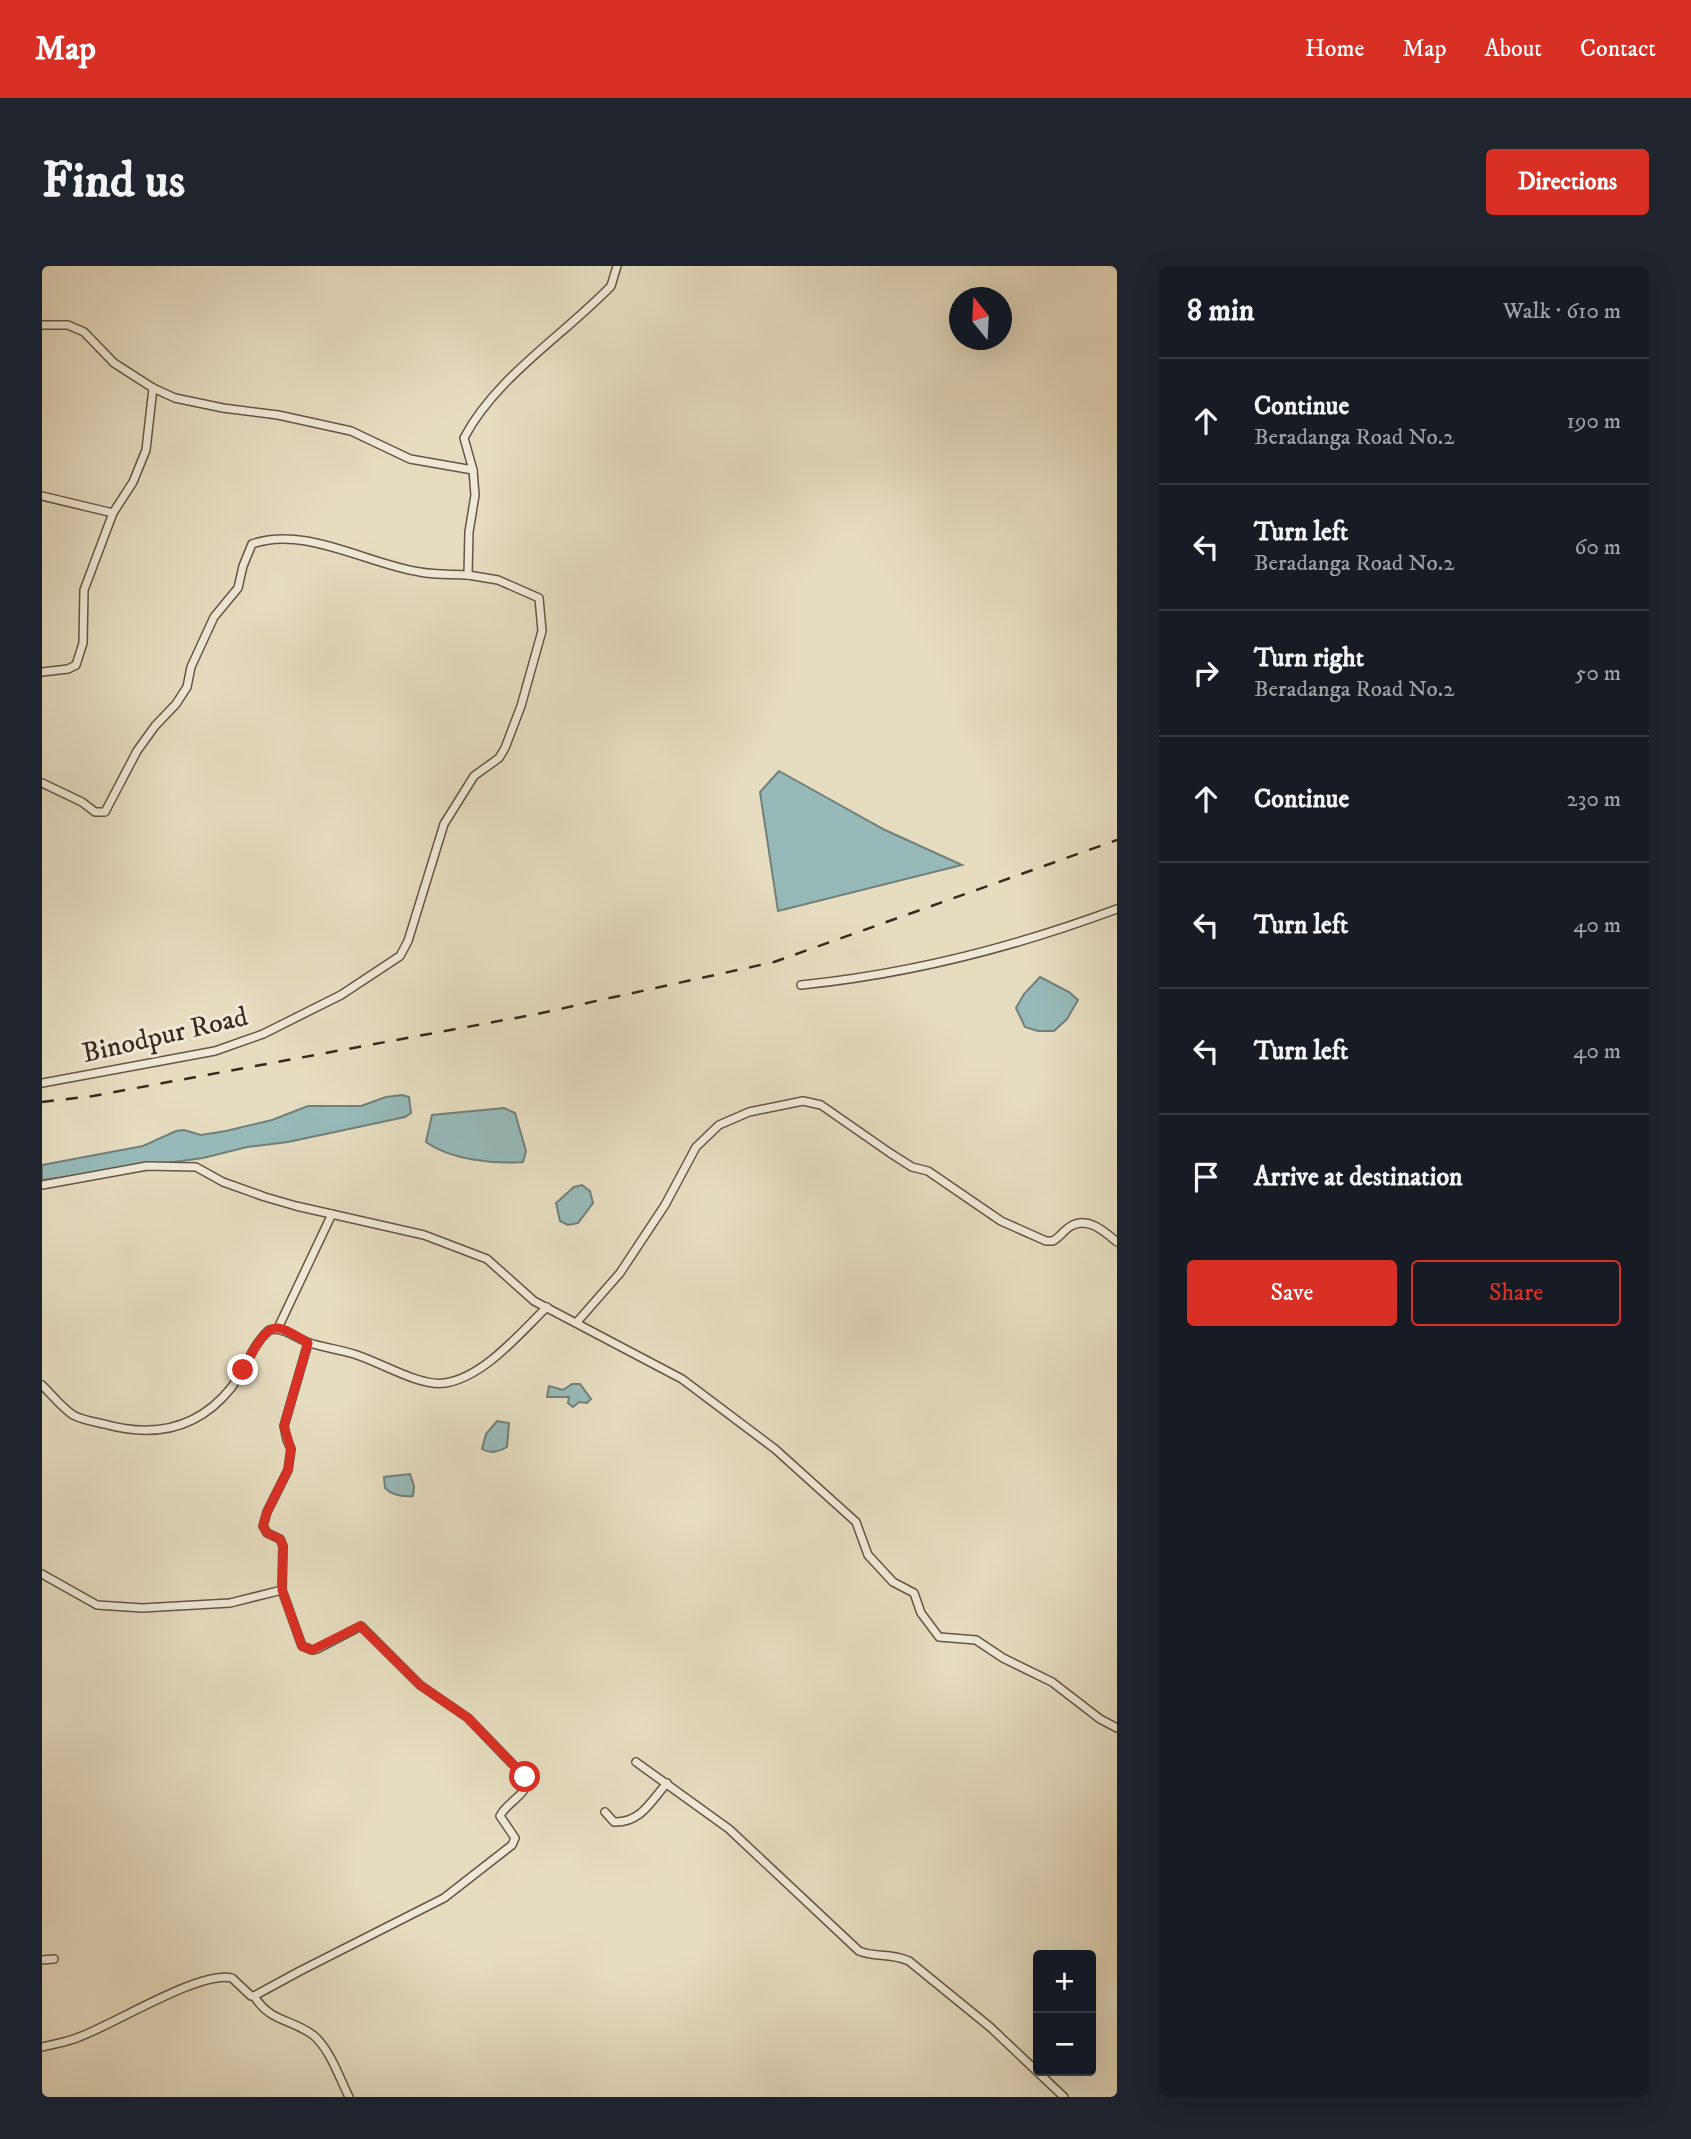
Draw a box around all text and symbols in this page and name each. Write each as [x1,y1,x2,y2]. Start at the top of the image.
text: Map [35,29,96,70]
text: Home [1305,34,1364,64]
text: Map [1402,34,1447,64]
text: About [1485,34,1542,64]
text: Contact [1580,34,1656,64]
button: Directions [1486,149,1649,215]
text: Find us [42,151,185,213]
north arrow [949,287,1012,350]
text: 8 min [1187,293,1254,330]
text: Walk · 610 m [1503,297,1621,326]
text: Continue [1254,390,1349,423]
icon: ahead [1187,402,1225,440]
text: 190 m [1567,407,1621,436]
text: Beradanga Road No.2 [1254,423,1454,452]
text: Turn left [1254,516,1348,549]
icon: left [1187,528,1225,566]
text: 60 m [1574,533,1621,562]
text: Beradanga Road No.2 [1254,549,1454,578]
text: Turn right [1254,642,1364,675]
icon: right [1187,654,1225,692]
text: 50 m [1575,659,1621,688]
text: Beradanga Road No.2 [1254,675,1454,704]
icon: ahead [1187,780,1225,818]
text: Continue [1254,783,1349,816]
text: 230 m [1567,785,1621,814]
icon: left [1187,906,1225,944]
text: Turn left [1254,909,1348,942]
text: 40 m [1573,911,1621,940]
street label: Binodpur Road [79,999,251,1071]
icon: left [1187,1032,1225,1070]
text: Turn left [1254,1035,1348,1068]
text: 40 m [1573,1037,1621,1066]
icon: arrive [1187,1158,1225,1196]
text: Arrive at destination [1254,1161,1463,1194]
button: Save [1187,1260,1397,1326]
button: Share [1411,1260,1621,1326]
route end [227,1354,258,1385]
route start [509,1761,540,1792]
map controls [1033,1950,1096,2076]
button: + [1033,1950,1096,2013]
button: − [1033,2013,1096,2076]

